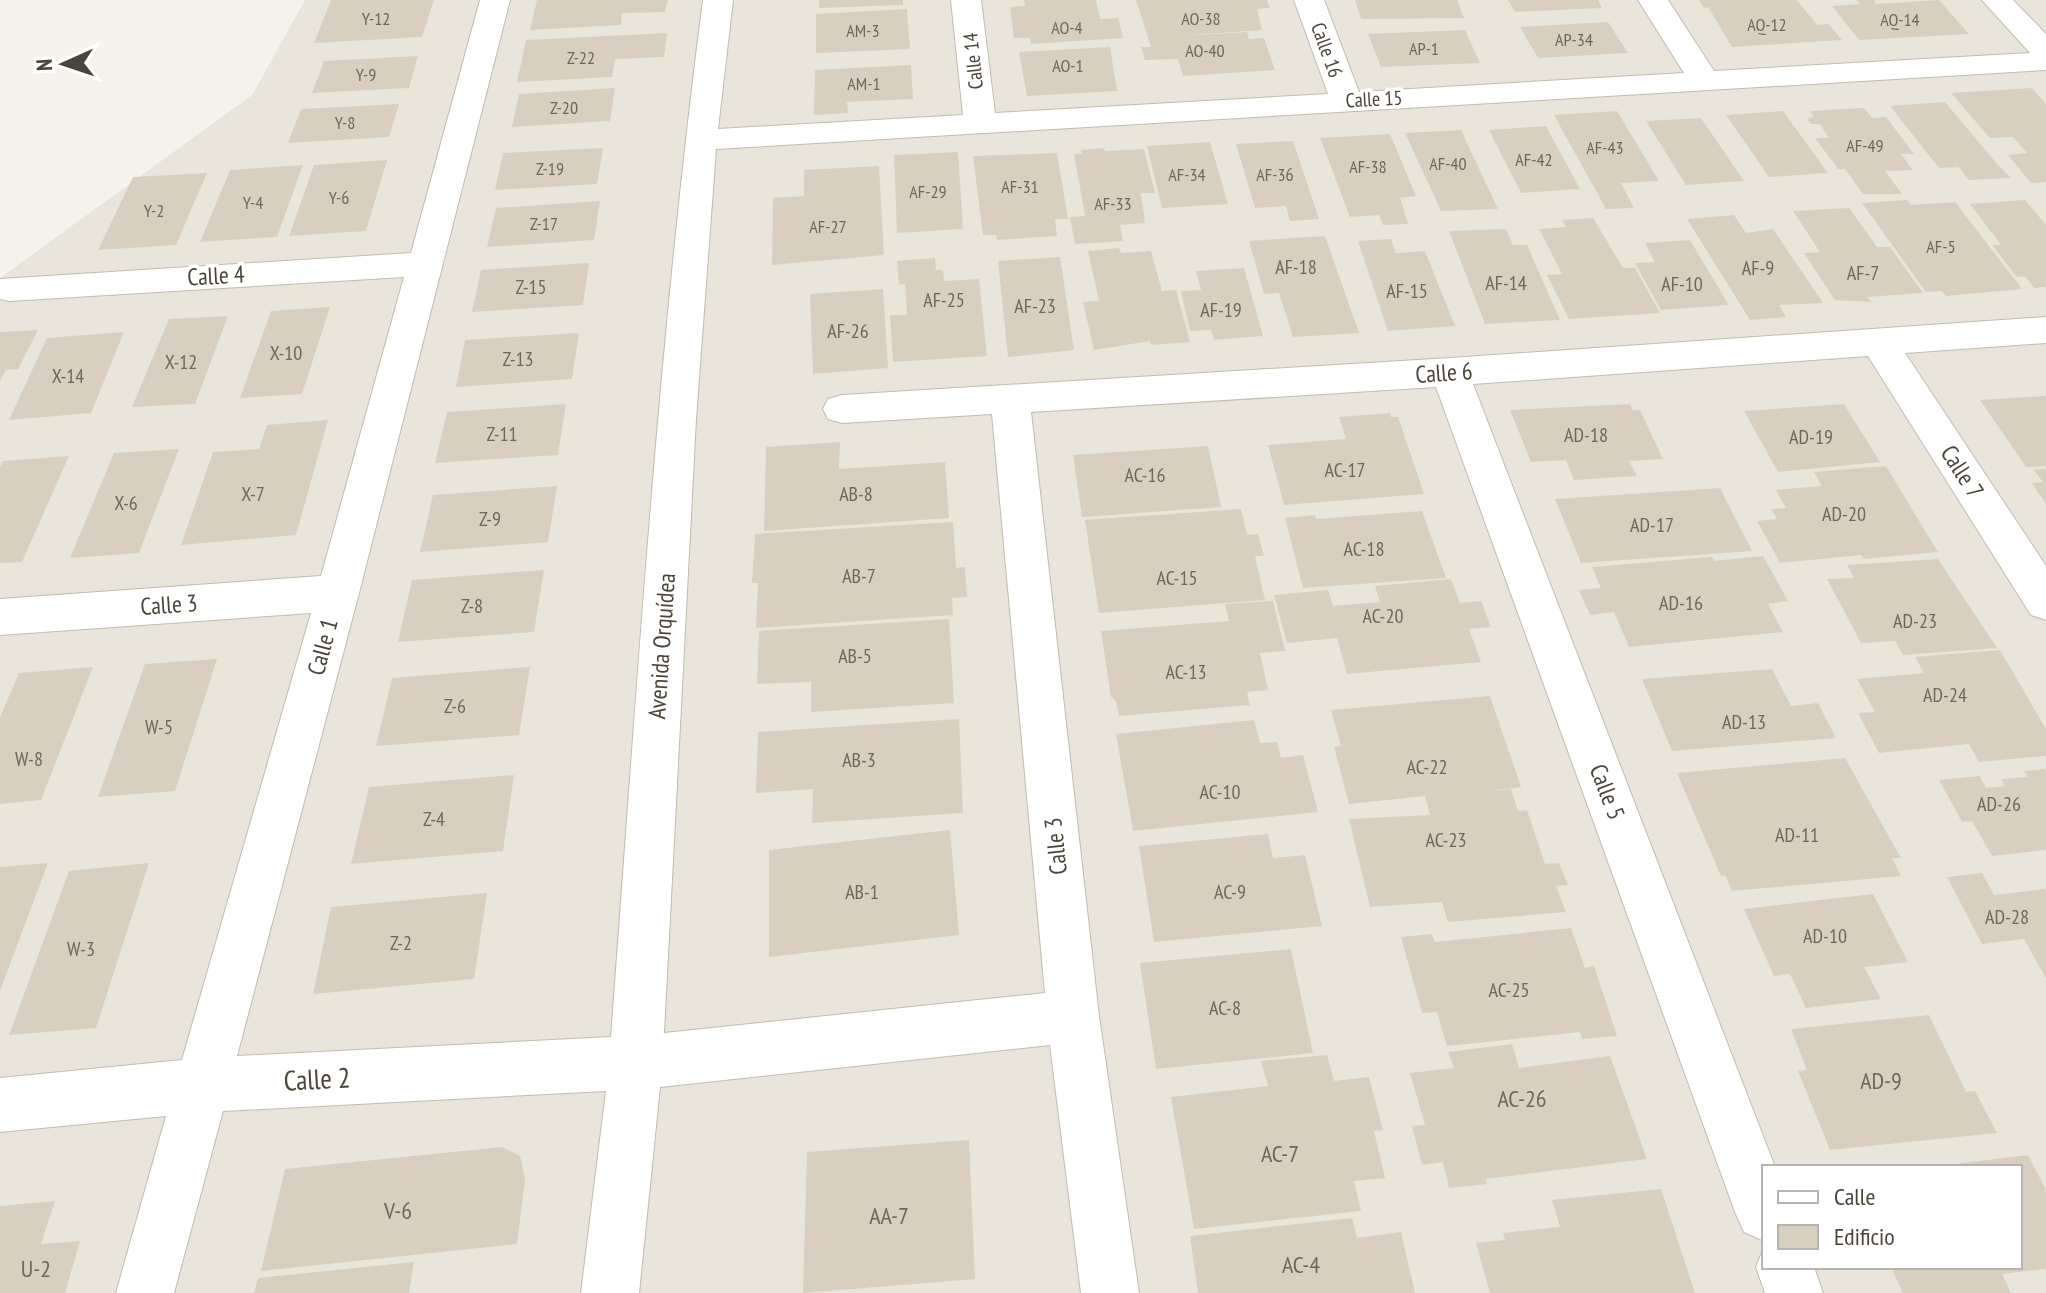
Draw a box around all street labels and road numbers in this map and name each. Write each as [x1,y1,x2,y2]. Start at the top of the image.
street label: Calle 16 [1305,19,1349,81]
street label: Calle 14 [957,31,989,91]
street label: Calle 15 [1345,85,1403,113]
street label: Calle 4 [187,259,246,292]
street label: Calle 6 [1414,355,1474,390]
street label: Calle 7 [1934,439,1991,504]
street label: Avenida Orquídea [641,572,682,720]
street label: Calle 3 [139,587,199,622]
street label: Calle 1 [300,615,345,679]
street label: Calle 5 [1583,760,1632,824]
street label: Calle 3 [1037,816,1074,876]
street label: Calle 2 [283,1058,351,1099]

